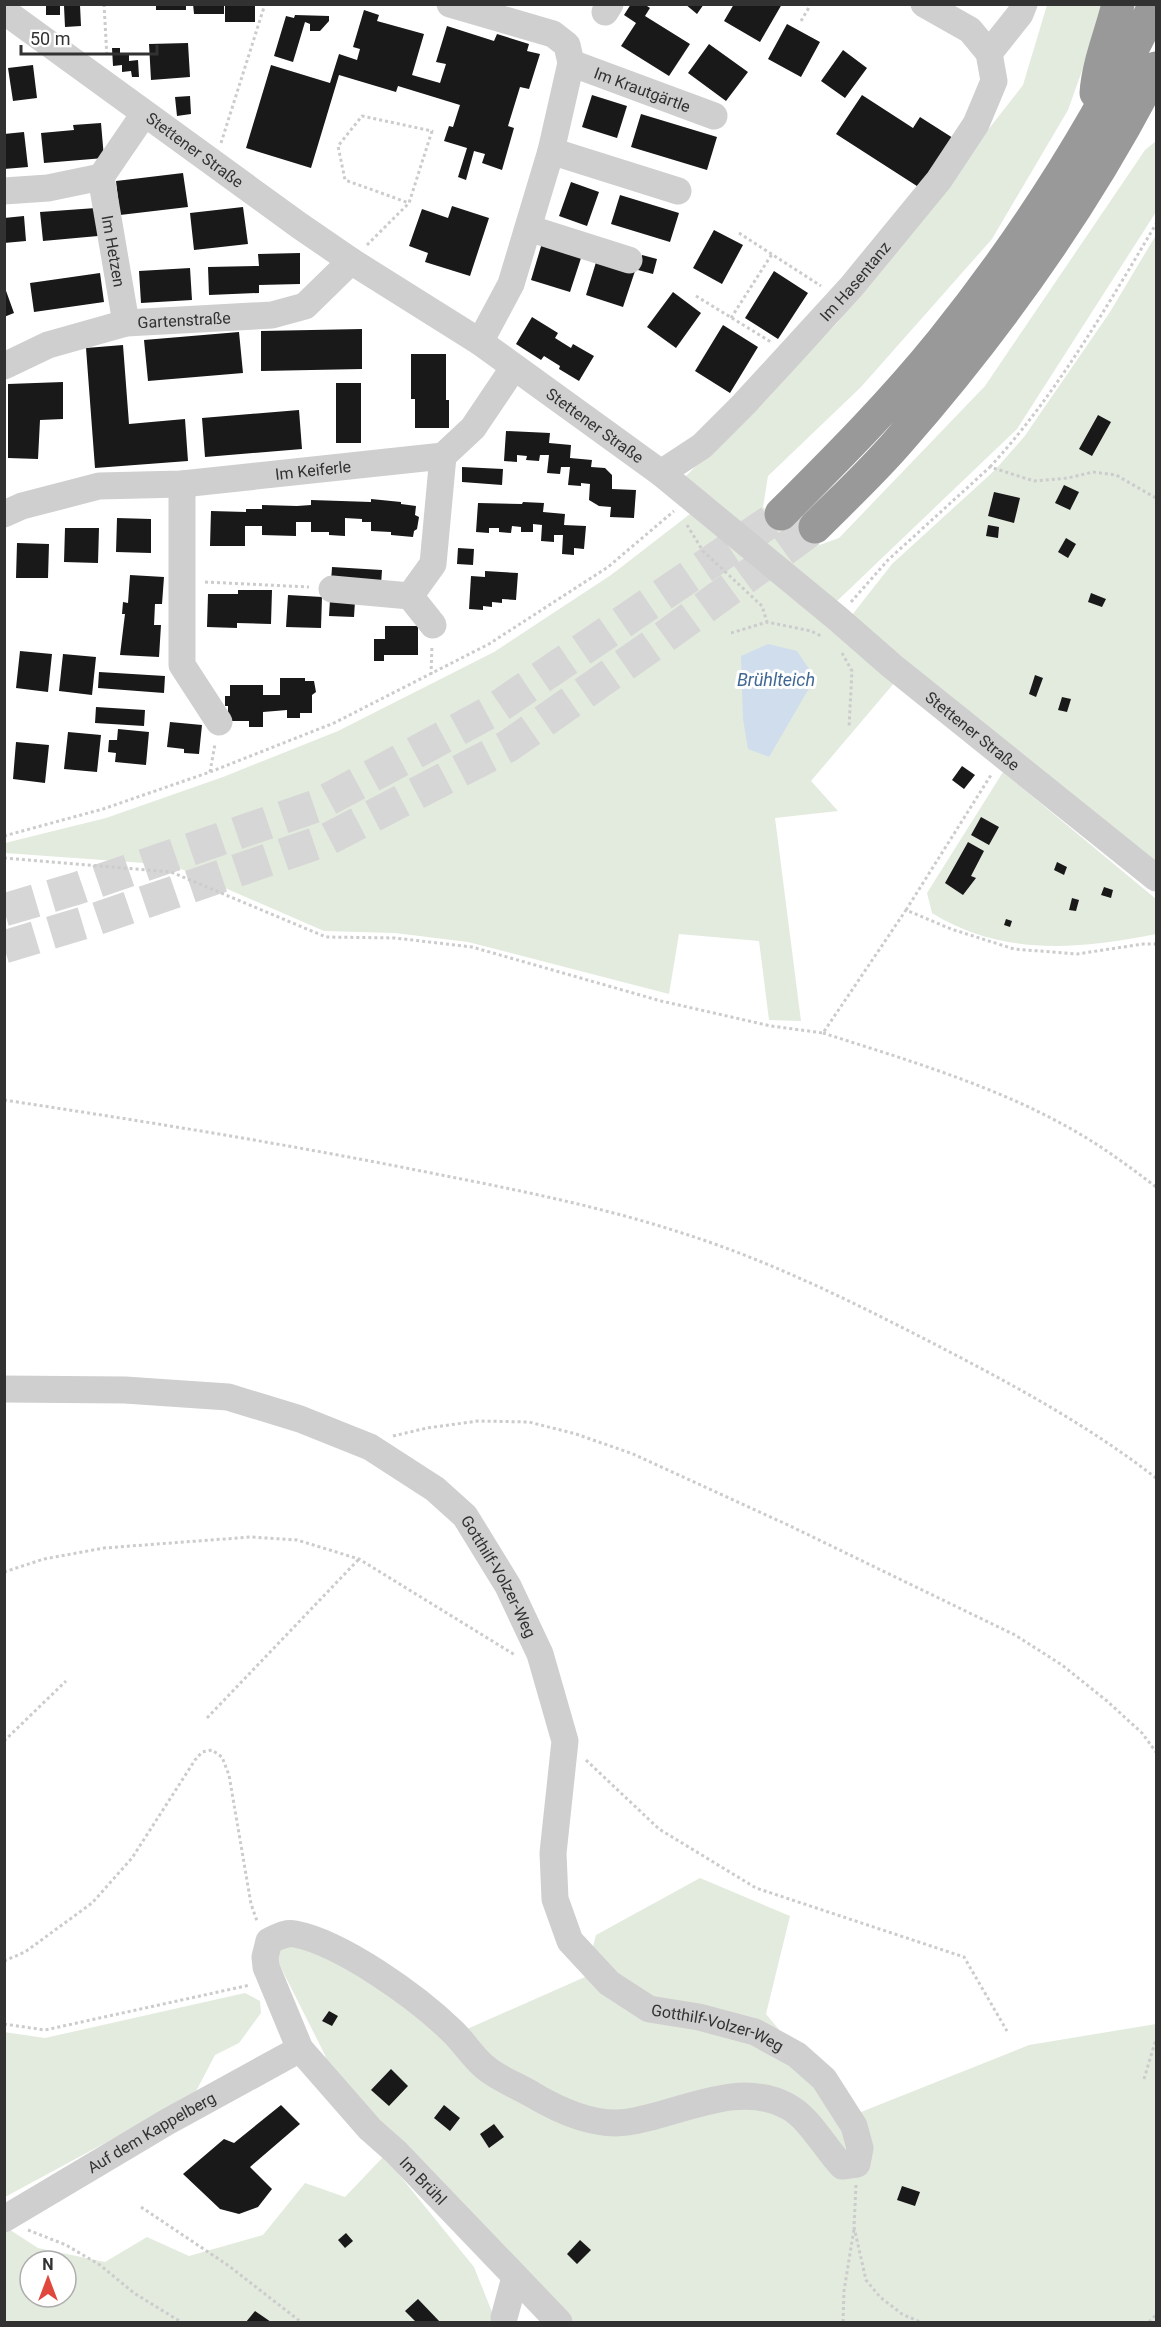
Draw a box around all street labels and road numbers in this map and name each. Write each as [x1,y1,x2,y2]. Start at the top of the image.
street label: Im Krautgärtle [591,63,693,116]
street label: Stettener Straße [142,108,247,192]
street label: Im Hetzen [98,214,129,288]
street label: Im Hasentanz [816,238,895,325]
street label: Gartenstraße [137,308,231,332]
street label: Stettener Straße [542,384,647,467]
street label: Im Keiferle [274,457,352,484]
street label: Stettener Straße [921,688,1023,775]
street label: Gotthilf-Volzer-Weg [457,1512,540,1641]
street label: Gotthilf-Volzer-Weg [650,2001,787,2056]
street label: Auf dem Kappelberg [84,2088,219,2177]
street label: Im Brühl [396,2153,450,2209]

